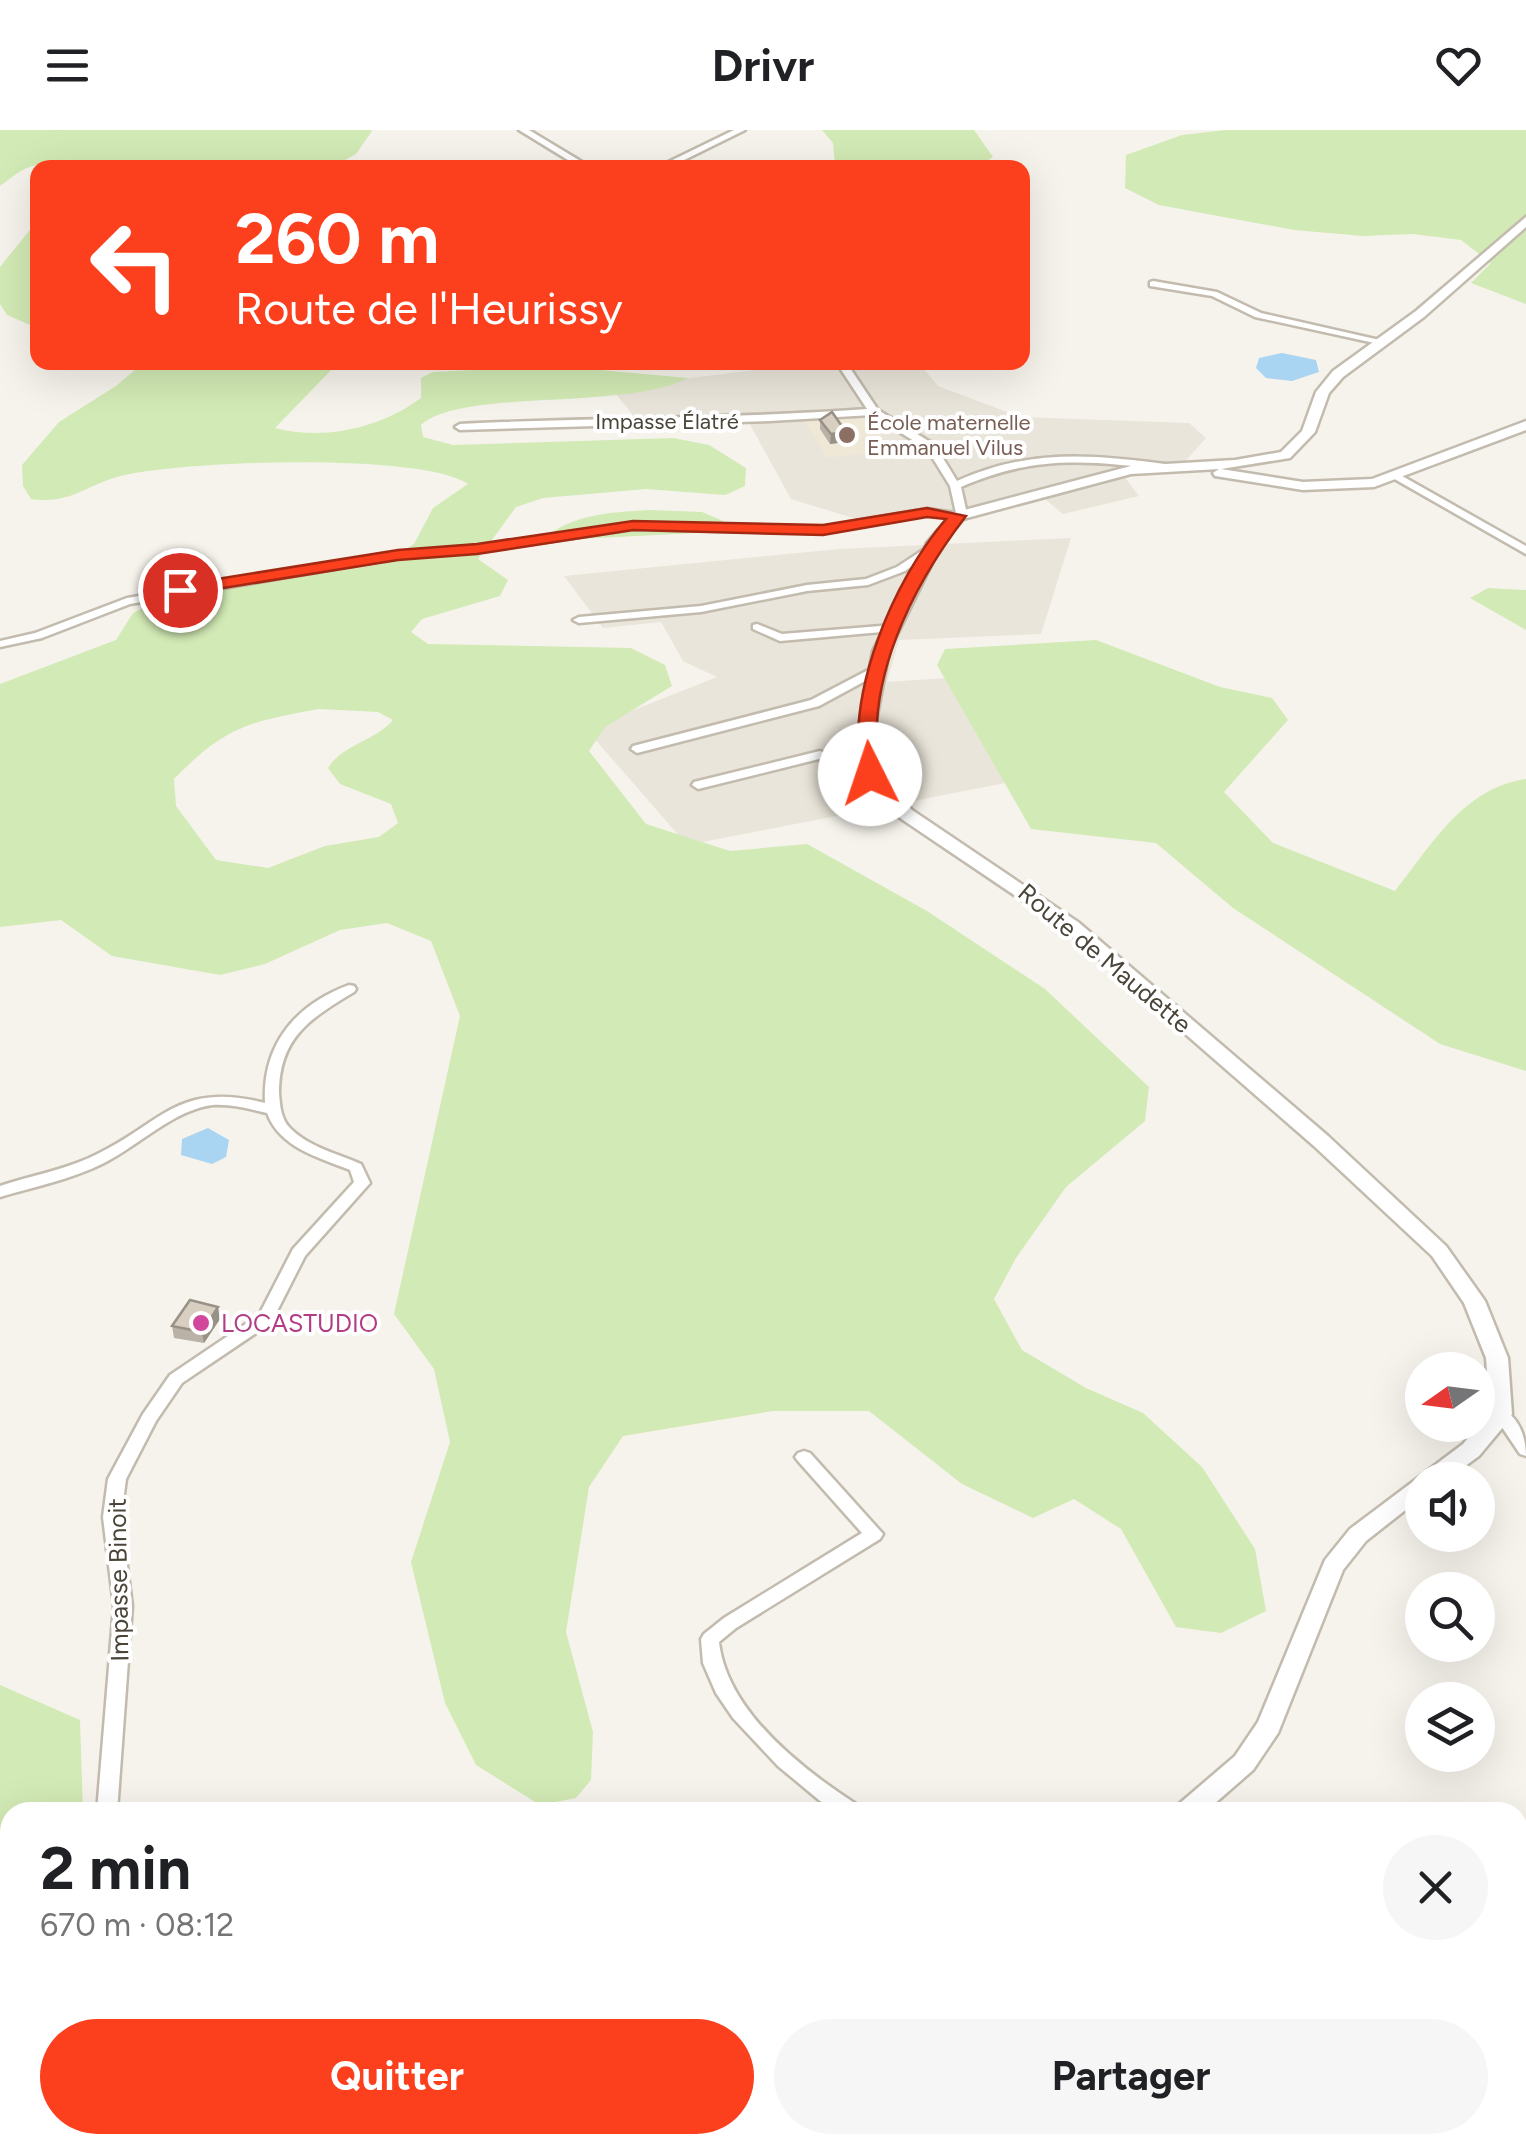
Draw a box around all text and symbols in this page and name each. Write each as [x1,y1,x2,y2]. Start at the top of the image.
icon: menu [40,38,95,93]
text: Drivr [712,38,814,92]
icon: heart [1431,38,1486,93]
text: 260 m [235,196,439,281]
icon: left [70,200,200,330]
text: Route de l'Heurissy [235,281,623,335]
street label: Impasse Élatré [595,408,739,435]
place label: École maternelle Emmanuel Vilus [867,409,1031,461]
marker: École maternelle Emmanuel Vilus [836,424,858,446]
pin [138,548,223,633]
icon: arrive [153,563,208,618]
position arrow [818,722,922,826]
street label: Route de Maudette [1012,877,1198,1039]
place label: LOCASTUDIO [221,1308,378,1338]
marker: LOCASTUDIO [190,1312,212,1334]
north arrow [1405,1352,1495,1442]
map controls [1405,1352,1495,1772]
button: sound [1405,1462,1495,1552]
street label: Impasse Binoit [102,1498,134,1662]
button: search [1405,1572,1495,1662]
button: layers [1405,1682,1495,1772]
text: 2 min [40,1832,191,1904]
button: close [1383,1835,1488,1940]
text: 670 m · 08:12 [40,1906,234,1944]
button: Quitter [40,2019,754,2134]
button: Partager [774,2019,1488,2134]

